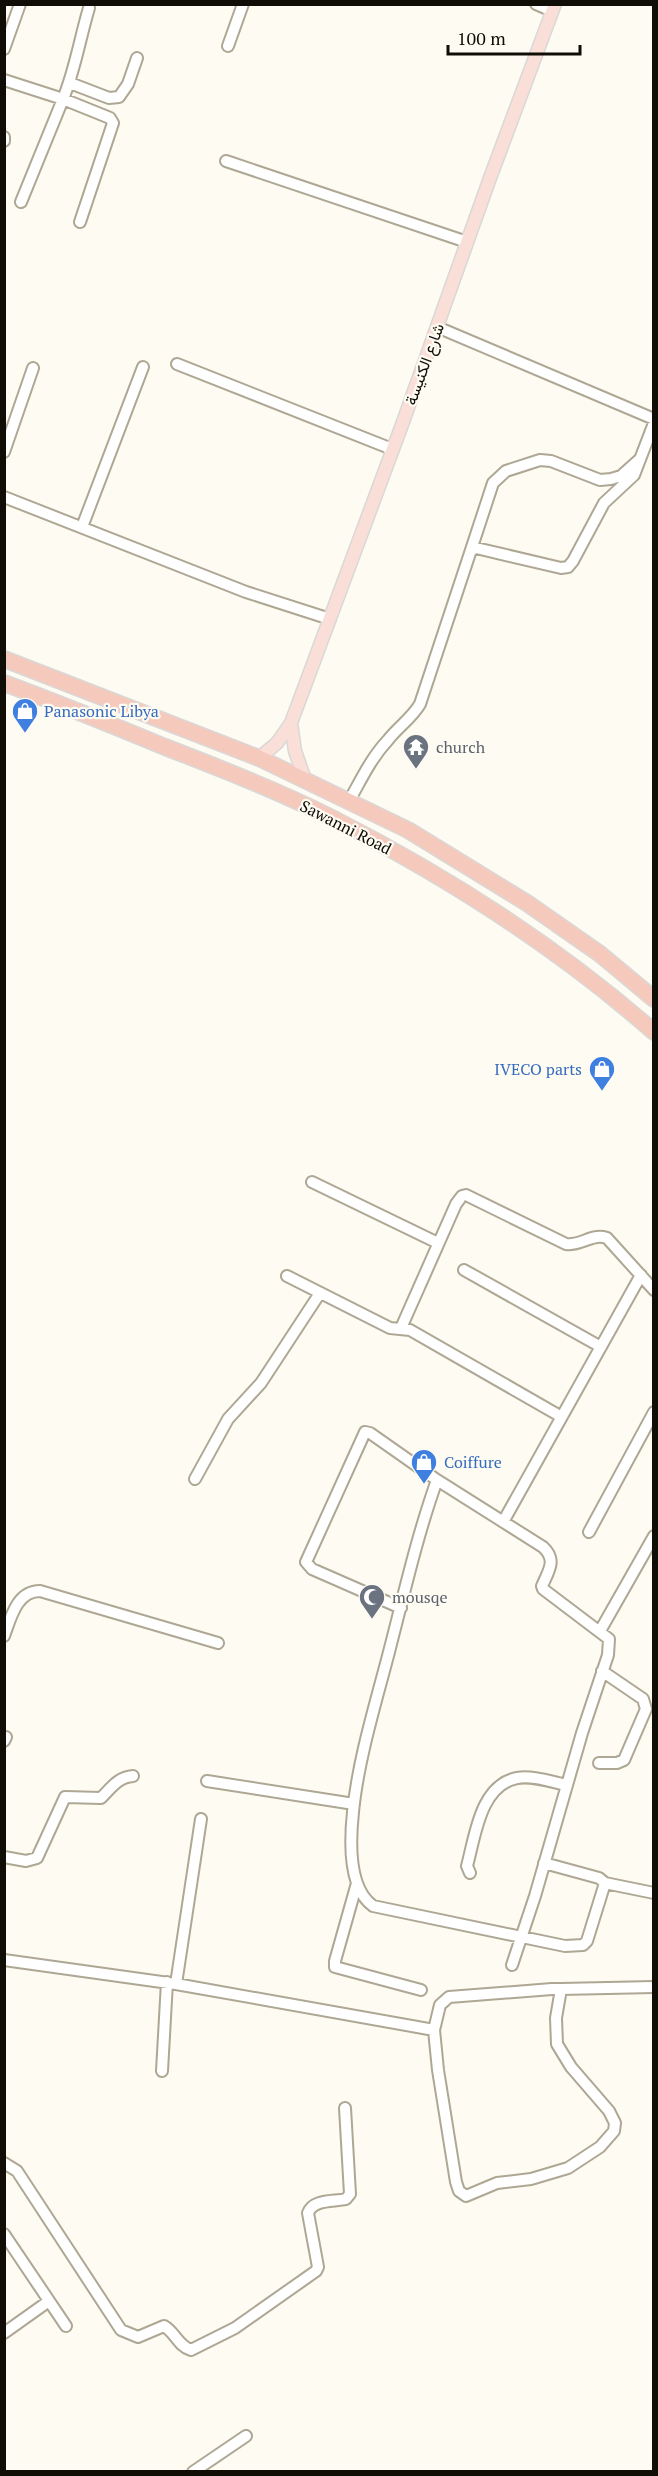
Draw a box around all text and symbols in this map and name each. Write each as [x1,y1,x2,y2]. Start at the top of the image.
scale bar [448,18,580,56]
text: 100 m [457,26,506,50]
street label: شارع الكنيسة [399,320,450,408]
shop icon: Panasonic Libya [10,696,40,734]
place label: Panasonic Libya [44,700,159,722]
temple icon: church [401,732,431,770]
place label: church [436,736,486,758]
street label: Sawanni Road [297,795,396,860]
shop icon: IVECO parts [587,1054,617,1092]
place label: IVECO parts [494,1058,582,1080]
shop icon: Coiffure [409,1447,439,1485]
place label: Coiffure [444,1451,502,1473]
mosque icon: mousqe [357,1582,387,1620]
place label: mousqe [392,1586,448,1608]

